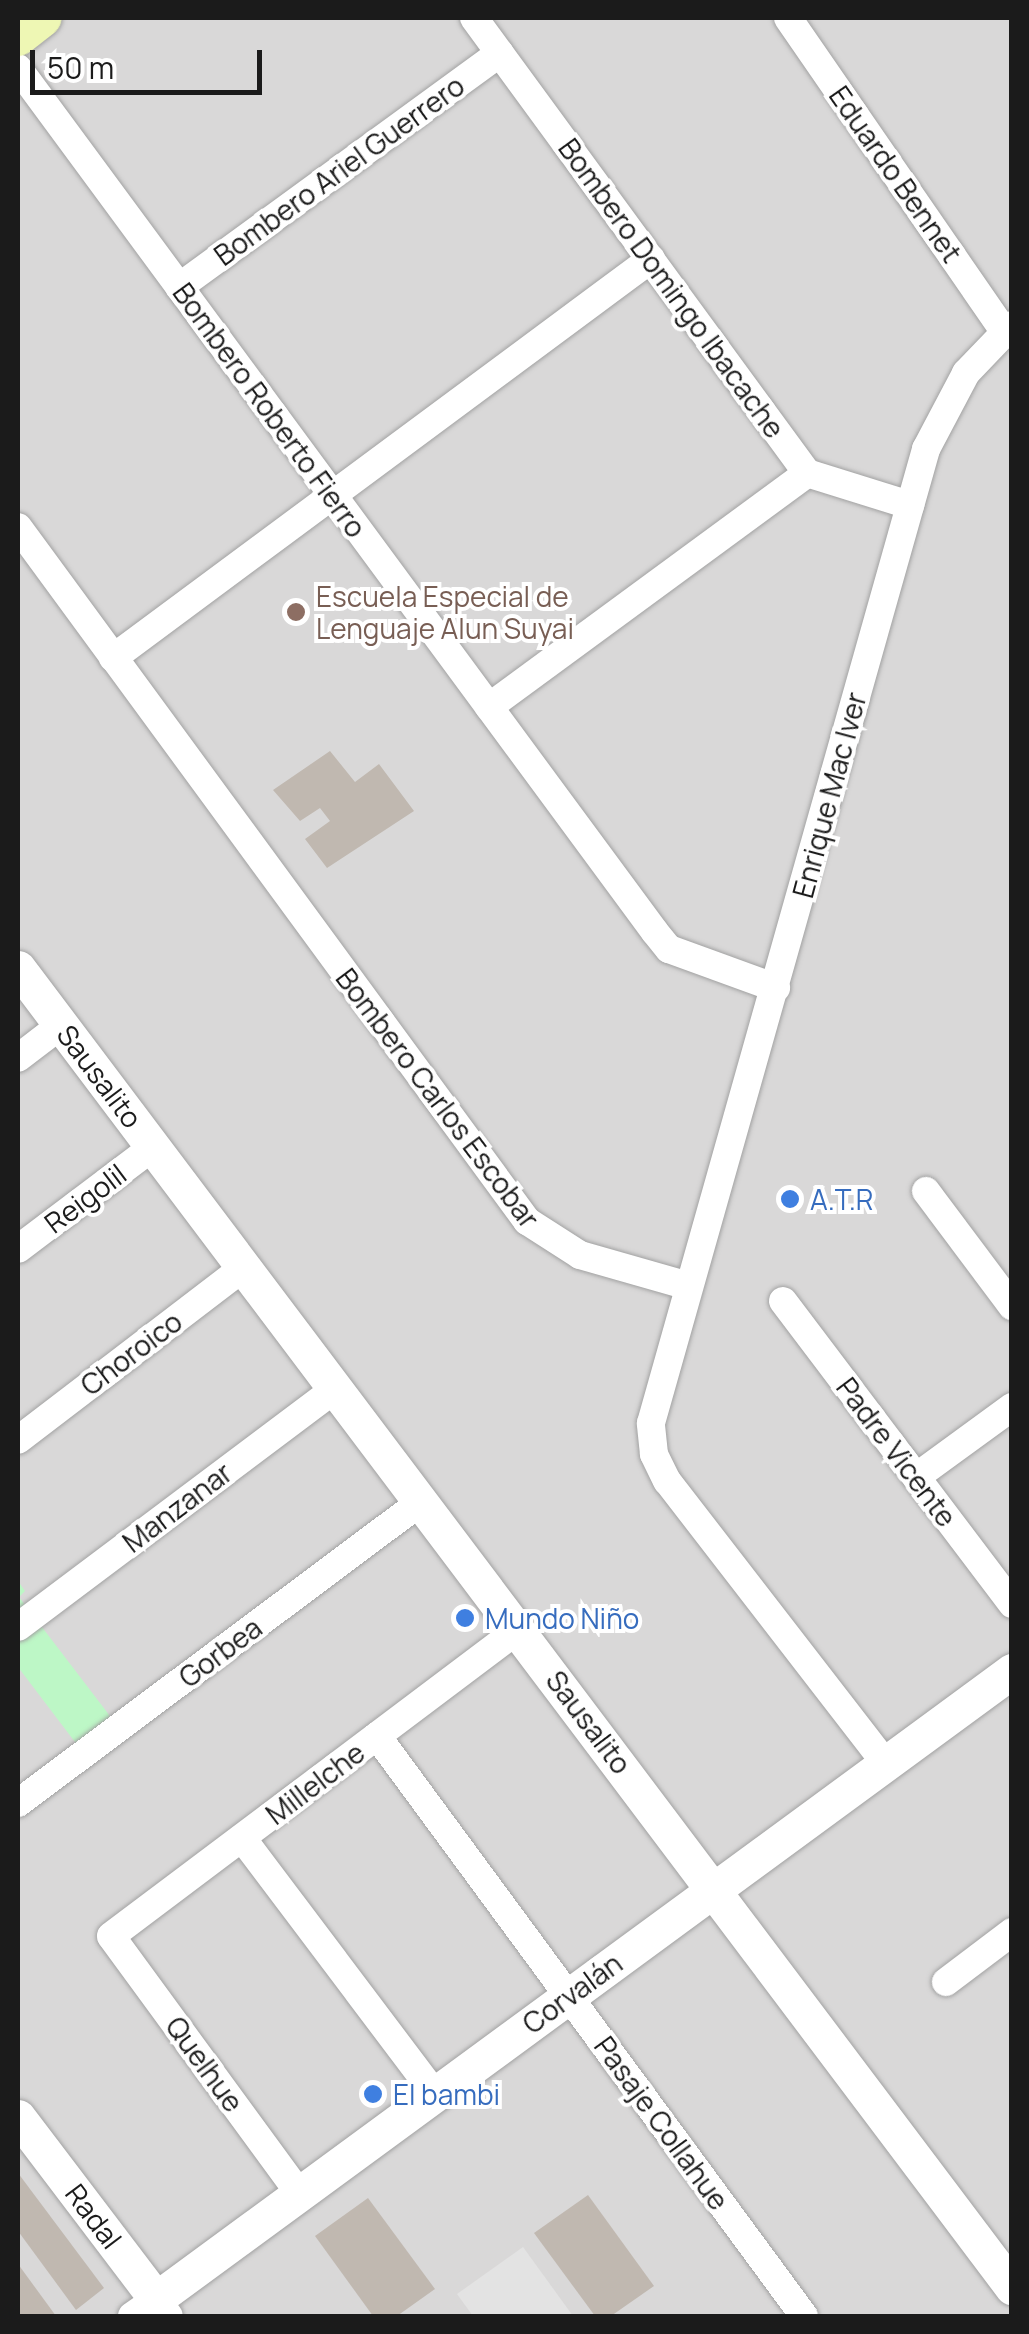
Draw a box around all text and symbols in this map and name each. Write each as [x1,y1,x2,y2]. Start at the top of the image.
scale bar [35,30,268,92]
text: 50 m [47,47,114,88]
street label: Bombero Ariel Guerrero [208,68,470,272]
street label: Eduardo Bennet [823,80,969,268]
street label: Bombero Domingo Ibacache [552,132,792,444]
street label: Bombero Roberto Fierro [166,276,374,544]
place label: Escuela Especial de Lenguaje Alun Suyai [316,579,574,645]
marker: Escuela Especial de Lenguaje Alun Suyai [285,601,307,623]
street label: Enrique Mac Iver [785,689,873,901]
street label: Bombero Carlos Escobar [330,962,546,1234]
street label: Sausalito [50,1018,150,1134]
street label: Reigolil [38,1157,132,1239]
place label: A.T.R [810,1182,873,1216]
marker: A.T.R [779,1188,801,1210]
street label: Choroico [74,1304,188,1402]
street label: Padre Vicente [830,1371,964,1533]
street label: Manzanar [116,1455,238,1559]
place label: Mundo Niño [485,1601,639,1635]
marker: Mundo Niño [454,1607,476,1629]
street label: Gorbea [172,1610,268,1694]
street label: Sausalito [539,1664,639,1780]
street label: Millelche [259,1735,371,1831]
street label: Corvalán [516,1946,628,2040]
street label: Quelhue [159,2010,251,2118]
street label: Pasaje Collahue [588,2030,736,2216]
place label: El bambi [393,2077,500,2111]
marker: El bambi [362,2083,384,2105]
street label: Radal [59,2177,129,2255]

